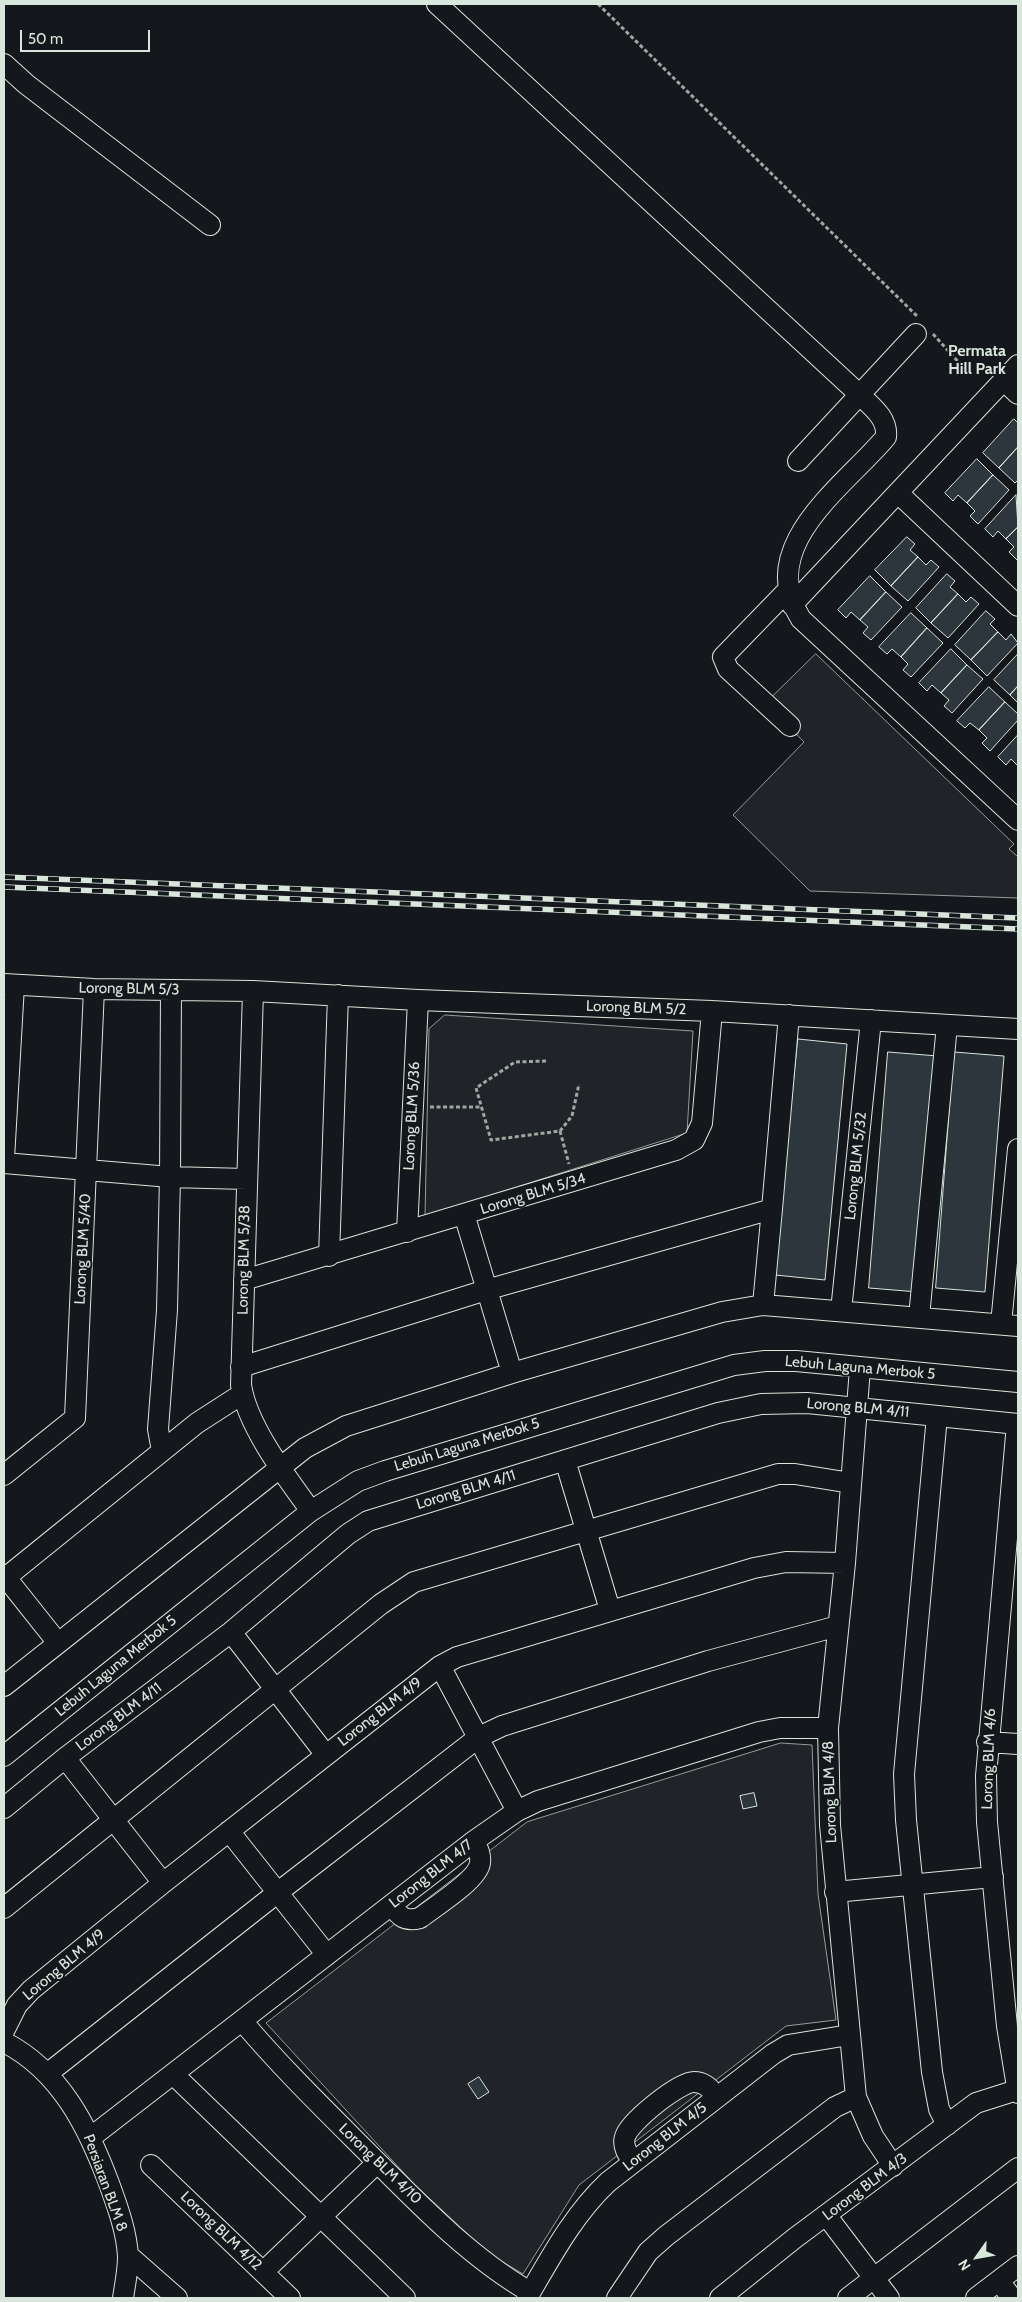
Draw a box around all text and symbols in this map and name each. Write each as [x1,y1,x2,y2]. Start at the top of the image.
scale bar [22,20,152,52]
text: 50 m [28,30,63,48]
district label: Permata Hill Park [948,341,1006,379]
street label: Lorong BLM 5/3 [78,979,180,999]
street label: Lorong BLM 5/2 [585,997,687,1019]
street label: Lorong BLM 5/36 [400,1061,424,1171]
street label: Lorong BLM 5/32 [841,1111,871,1221]
street label: Lorong BLM 5/34 [478,1169,588,1219]
street label: Lorong BLM 5/40 [71,1193,95,1305]
street label: Lorong BLM 5/38 [234,1205,254,1315]
street label: Lebuh Laguna Merbok 5 [784,1352,936,1384]
street label: Lorong BLM 4/11 [806,1395,910,1421]
street label: Lebuh Laguna Merbok 5 [392,1414,542,1476]
street label: Lorong BLM 4/11 [414,1466,518,1514]
street label: Lebuh Laguna Merbok 5 [52,1612,180,1720]
street label: Lorong BLM 4/9 [334,1674,426,1750]
street label: Lorong BLM 4/11 [72,1679,166,1755]
street label: Lorong BLM 4/6 [978,1708,1000,1810]
street label: Lorong BLM 4/8 [819,1741,841,1843]
street label: Lorong BLM 4/7 [386,1836,476,1912]
street label: Lorong BLM 4/9 [19,1925,109,2005]
street label: Lorong BLM 4/5 [620,2099,710,2175]
street label: Lorong BLM 4/10 [335,2120,425,2208]
street label: Persiaran BLM 8 [79,2132,131,2234]
street label: Lorong BLM 4/3 [819,2149,911,2225]
street label: Lorong BLM 4/12 [177,2188,265,2274]
north arrow [952,2232,1002,2282]
text: N [954,2256,975,2274]

